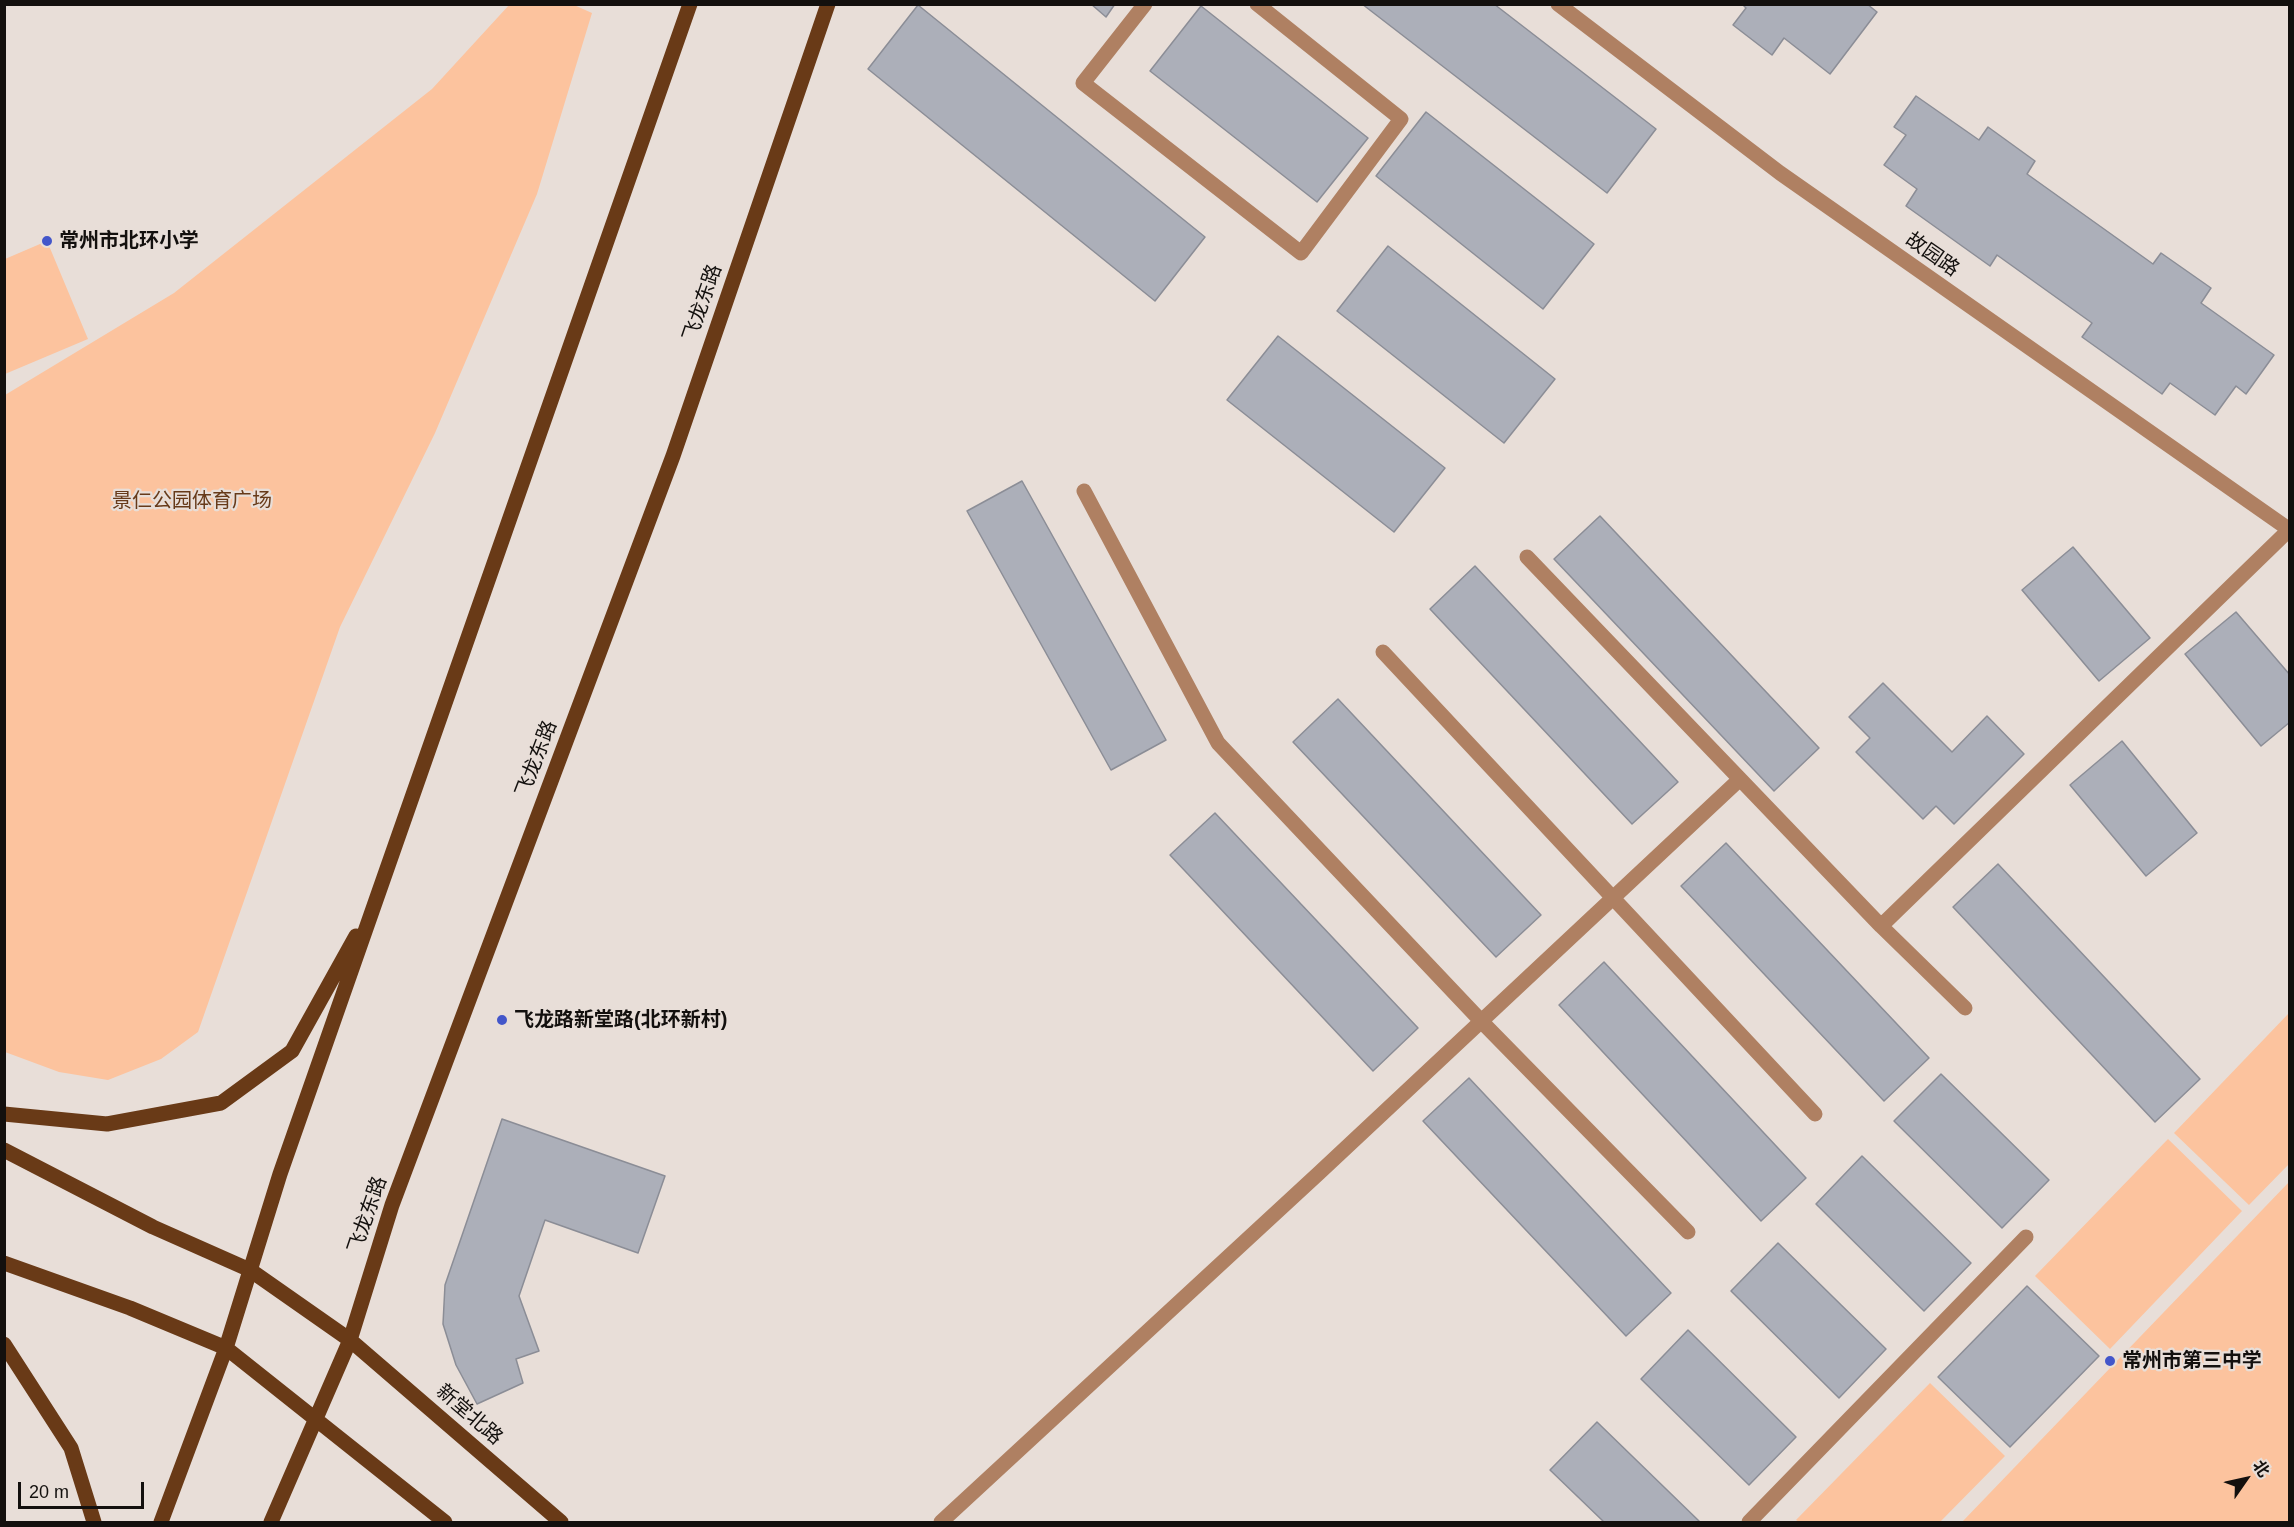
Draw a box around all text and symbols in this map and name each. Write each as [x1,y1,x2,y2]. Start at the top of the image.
street label: 故园路 [1901,228,1963,282]
place label: 常州市北环小学 [59,229,199,253]
marker: 常州市北环小学 [40,234,54,248]
street label: 飞龙东路 [679,261,727,345]
park label: 景仁公园体育广场 [112,489,272,513]
street label: 飞龙东路 [511,717,563,801]
place label: 飞龙路新堂路(北环新村) [514,1008,727,1032]
marker: 飞龙路新堂路(北环新村) [495,1013,509,1027]
street label: 飞龙东路 [344,1173,392,1257]
place label: 常州市第三中学 [2122,1349,2262,1373]
marker: 常州市第三中学 [2103,1354,2117,1368]
street label: 新堂北路 [431,1380,507,1450]
north arrow [2216,1449,2276,1509]
text: 北 [2250,1457,2273,1480]
scale bar [21,1470,147,1508]
text: 20 m [29,1482,69,1502]

